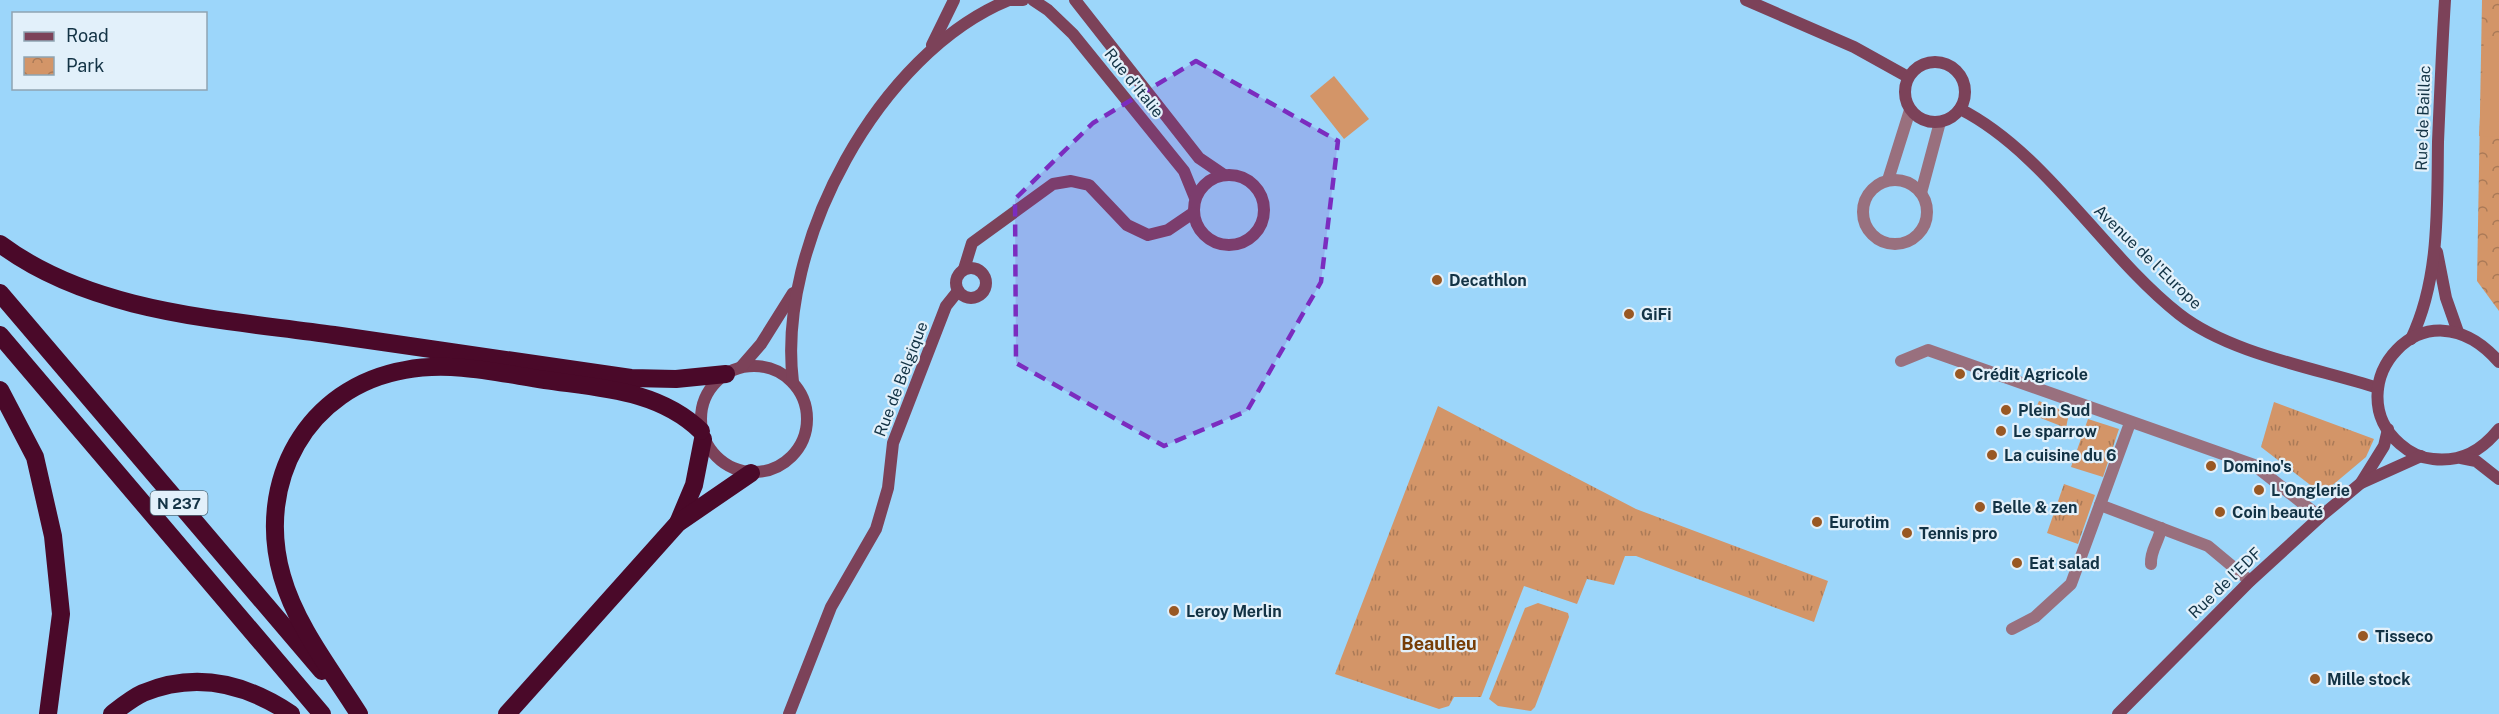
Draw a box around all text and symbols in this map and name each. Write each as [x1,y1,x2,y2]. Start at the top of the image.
legend [12,12,207,90]
text: Road [66,25,109,46]
street label: Rue d'Italie [1100,45,1168,121]
text: Park [66,55,104,76]
street label: Rue de Baillac [2412,65,2434,171]
street label: Avenue de l'Europe [2090,201,2206,313]
place label: Decathlon [1449,271,1527,290]
marker: Decathlon [1430,273,1444,287]
place label: GiFi [1641,305,1672,324]
marker: GiFi [1622,307,1636,321]
street label: Rue de Belgique [870,319,932,439]
place label: Crédit Agricole [1972,365,2088,384]
marker: Crédit Agricole [1953,367,1967,381]
place label: Plein Sud [2018,401,2090,420]
marker: Plein Sud [1999,403,2013,417]
place label: Le sparrow [2013,422,2097,441]
marker: Le sparrow [1994,424,2008,438]
place label: La cuisine du 6 [2004,446,2117,465]
marker: La cuisine du 6 [1985,448,1999,462]
place label: Domino's [2223,457,2292,476]
marker: Domino's [2204,459,2218,473]
place label: L'Onglerie [2271,481,2350,500]
marker: L'Onglerie [2252,483,2266,497]
road number: N 237 [150,491,207,515]
place label: Belle & zen [1992,498,2078,517]
marker: Belle & zen [1973,500,1987,514]
place label: Coin beauté [2232,503,2323,522]
marker: Coin beauté [2213,505,2227,519]
place label: Eurotim [1829,513,1889,532]
marker: Eurotim [1810,515,1824,529]
place label: Tennis pro [1919,524,1998,543]
marker: Tennis pro [1900,526,1914,540]
street label: Rue de l'EDF [2185,544,2265,622]
place label: Eat salad [2029,554,2100,573]
marker: Eat salad [2010,556,2024,570]
place label: Leroy Merlin [1186,602,1282,621]
marker: Leroy Merlin [1167,604,1181,618]
place label: Tisseco [2375,627,2433,646]
marker: Tisseco [2356,629,2370,643]
district label: Beaulieu [1401,633,1477,654]
place label: Mille stock [2327,670,2411,689]
marker: Mille stock [2308,672,2322,686]

